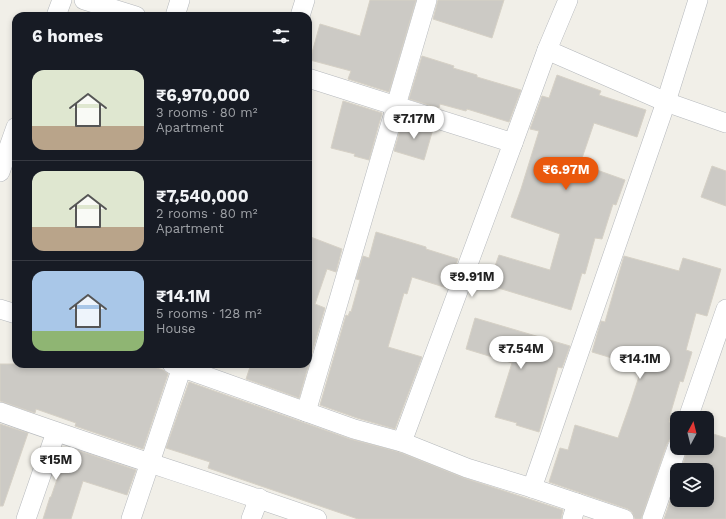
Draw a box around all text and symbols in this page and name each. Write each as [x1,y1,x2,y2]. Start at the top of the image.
icon: filters [270,25,292,47]
text: 6 homes [32,26,103,46]
text: ₹6,970,000 [156,85,250,105]
icon: home [64,86,112,134]
text: 3 rooms · 80 m² [156,105,257,120]
pin: ₹7.17M [381,106,447,140]
text: ₹7.17M [393,111,435,126]
text: Apartment [156,120,224,135]
pin: ₹6.97M [533,157,599,191]
text: ₹6.97M [543,162,590,177]
text: ₹7,540,000 [156,186,249,206]
icon: home [64,187,112,235]
text: 2 rooms · 80 m² [156,206,257,221]
text: Apartment [156,221,224,236]
pin: ₹9.91M [439,264,505,298]
text: ₹9.91M [450,269,494,284]
text: ₹14.1M [156,286,210,306]
icon: home [64,287,112,335]
text: 5 rooms · 128 m² [156,306,262,321]
text: House [156,321,196,336]
pin: ₹7.54M [488,336,554,370]
text: ₹7.54M [498,341,544,356]
pin: ₹14.1M [607,346,673,380]
text: ₹14.1M [619,351,661,366]
north arrow [670,411,714,455]
map controls [670,411,714,507]
pin: ₹15M [32,447,80,481]
text: ₹15M [40,452,72,467]
button: layers [670,463,714,507]

